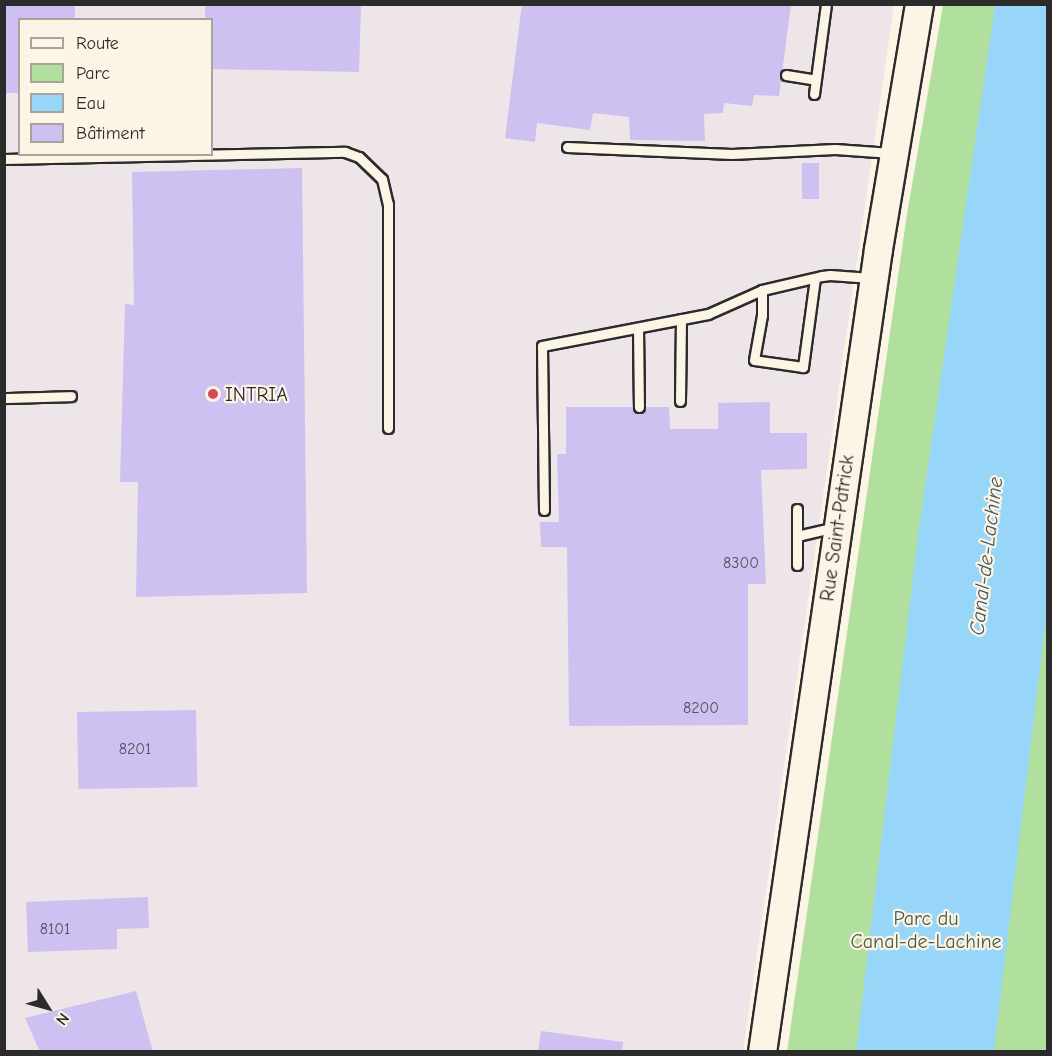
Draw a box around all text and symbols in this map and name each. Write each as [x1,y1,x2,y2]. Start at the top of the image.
legend [18,18,213,156]
text: Route [76,33,119,54]
text: Parc [76,63,110,84]
text: Eau [76,93,105,114]
text: Bâtiment [76,123,145,144]
place label: INTRIA [225,382,288,406]
marker: INTRIA [206,387,220,401]
street label: Rue Saint-Patrick [815,453,859,603]
water label: Canal-de-Lachine [964,475,1008,637]
house number: 8300 [723,553,759,573]
house number: 8200 [683,698,719,718]
house number: 8201 [119,739,151,759]
park label: Parc du Canal-de-Lachine [850,906,1002,953]
house number: 8101 [40,919,70,939]
north arrow [18,978,78,1038]
text: N [52,1009,73,1028]

